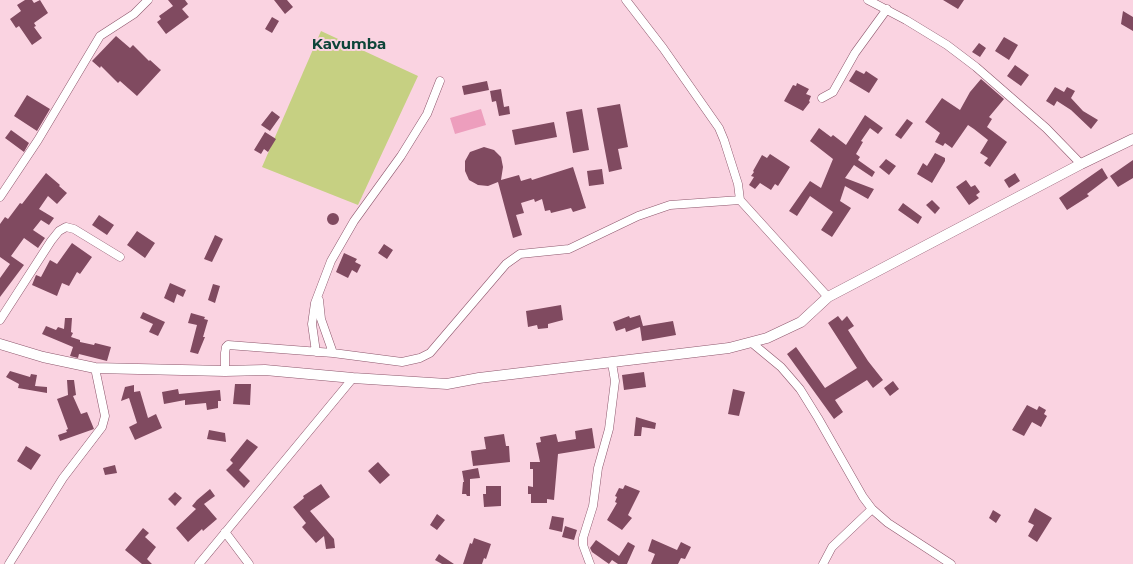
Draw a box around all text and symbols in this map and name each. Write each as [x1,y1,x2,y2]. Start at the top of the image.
district label: Kavumba [312,36,386,54]

